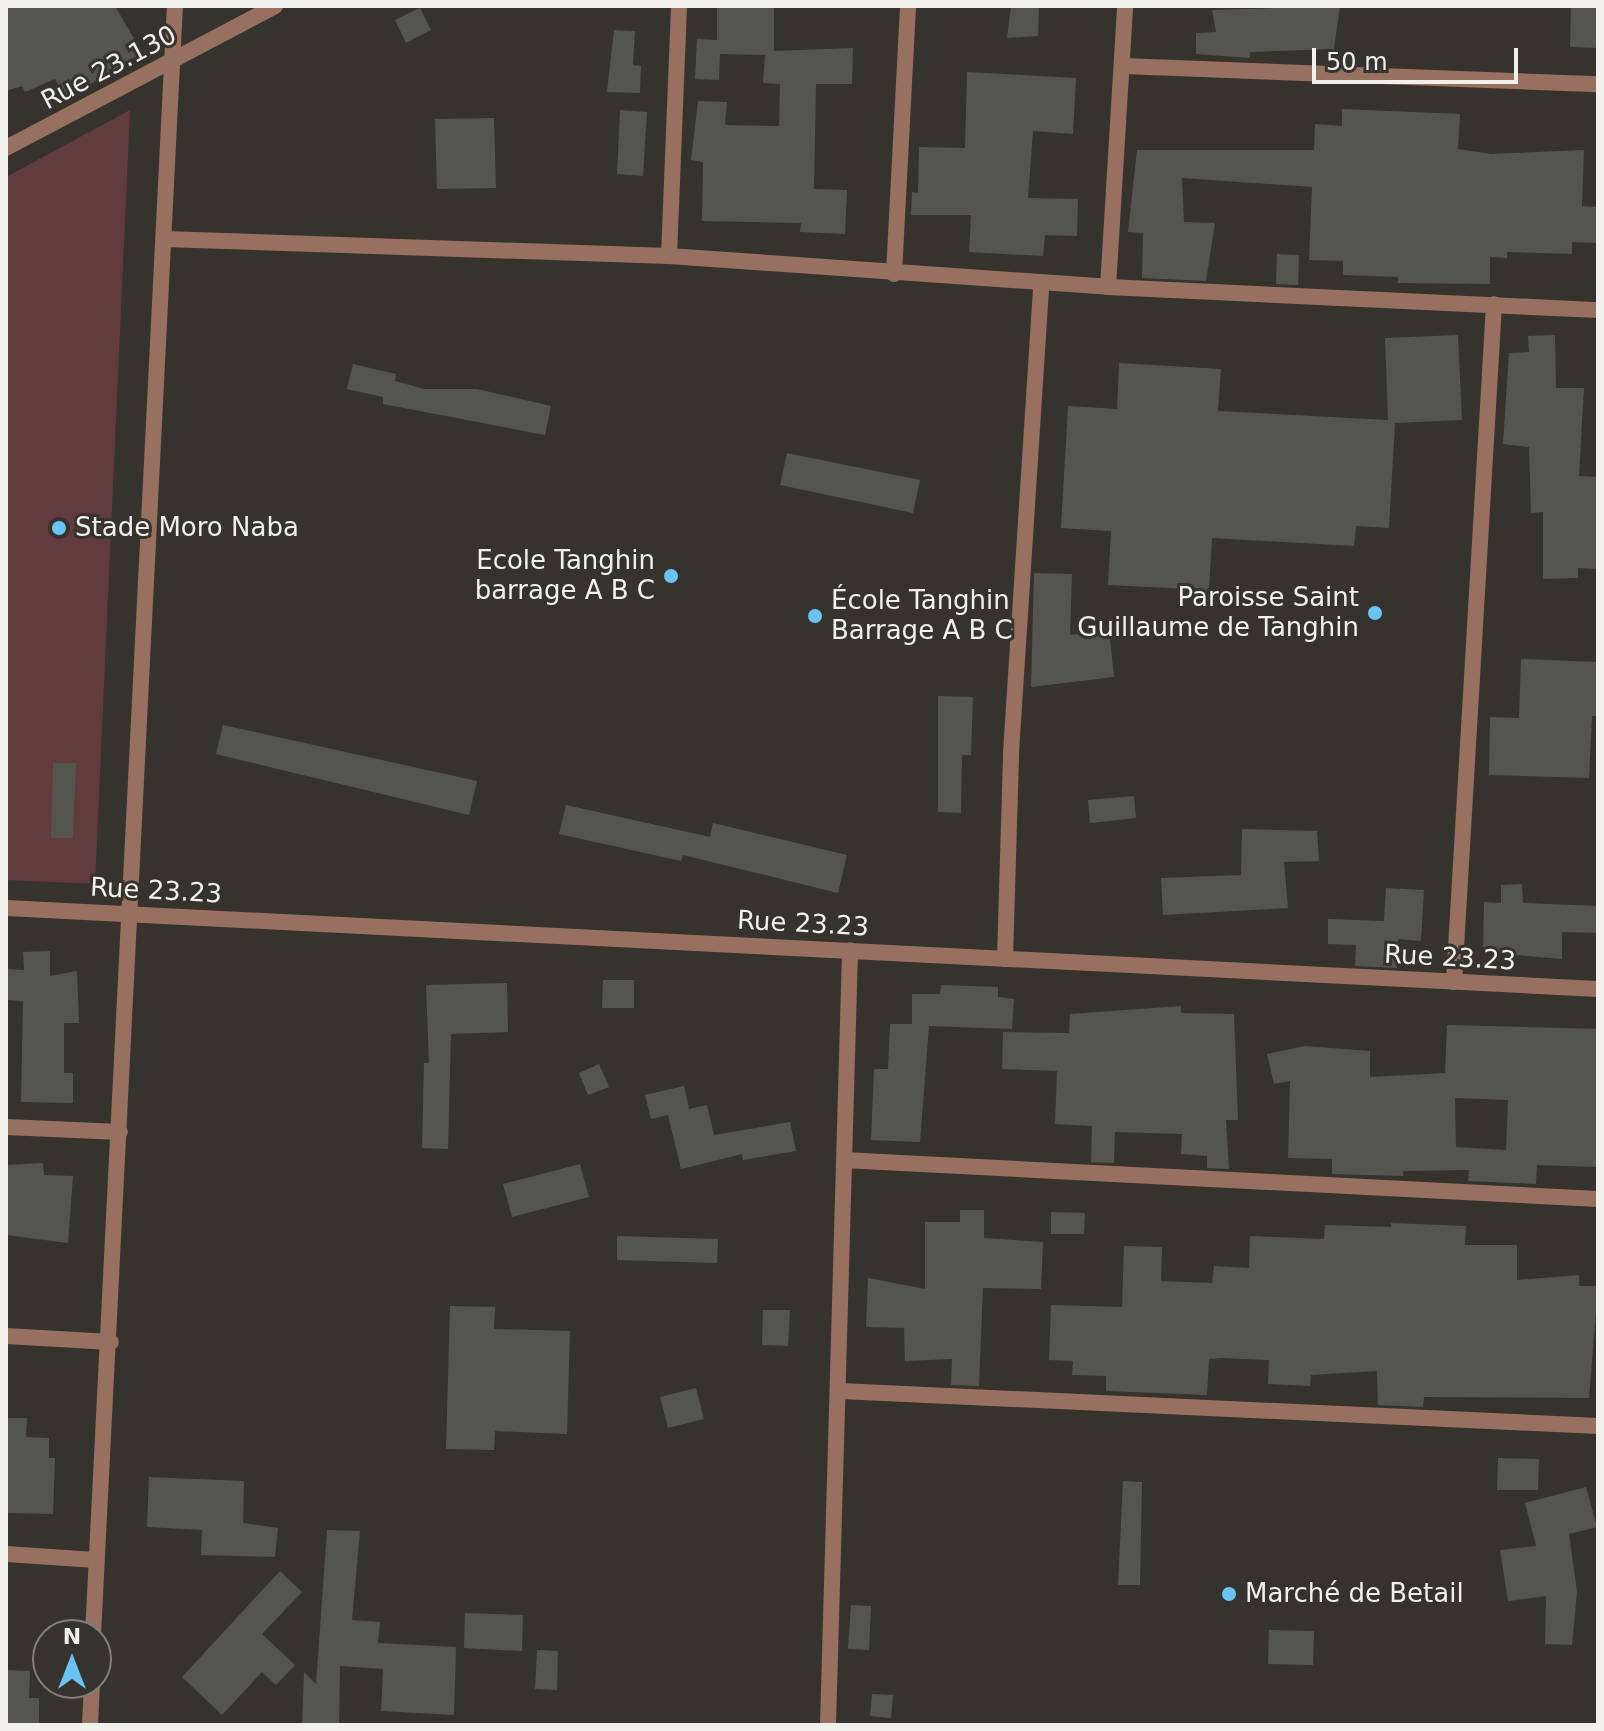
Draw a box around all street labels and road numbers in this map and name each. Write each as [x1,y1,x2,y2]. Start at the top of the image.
street label: Rue 23.130 [36,19,182,117]
street label: Rue 23.23 [89,872,223,910]
street label: Rue 23.23 [736,905,870,943]
street label: Rue 23.23 [1383,939,1517,977]

